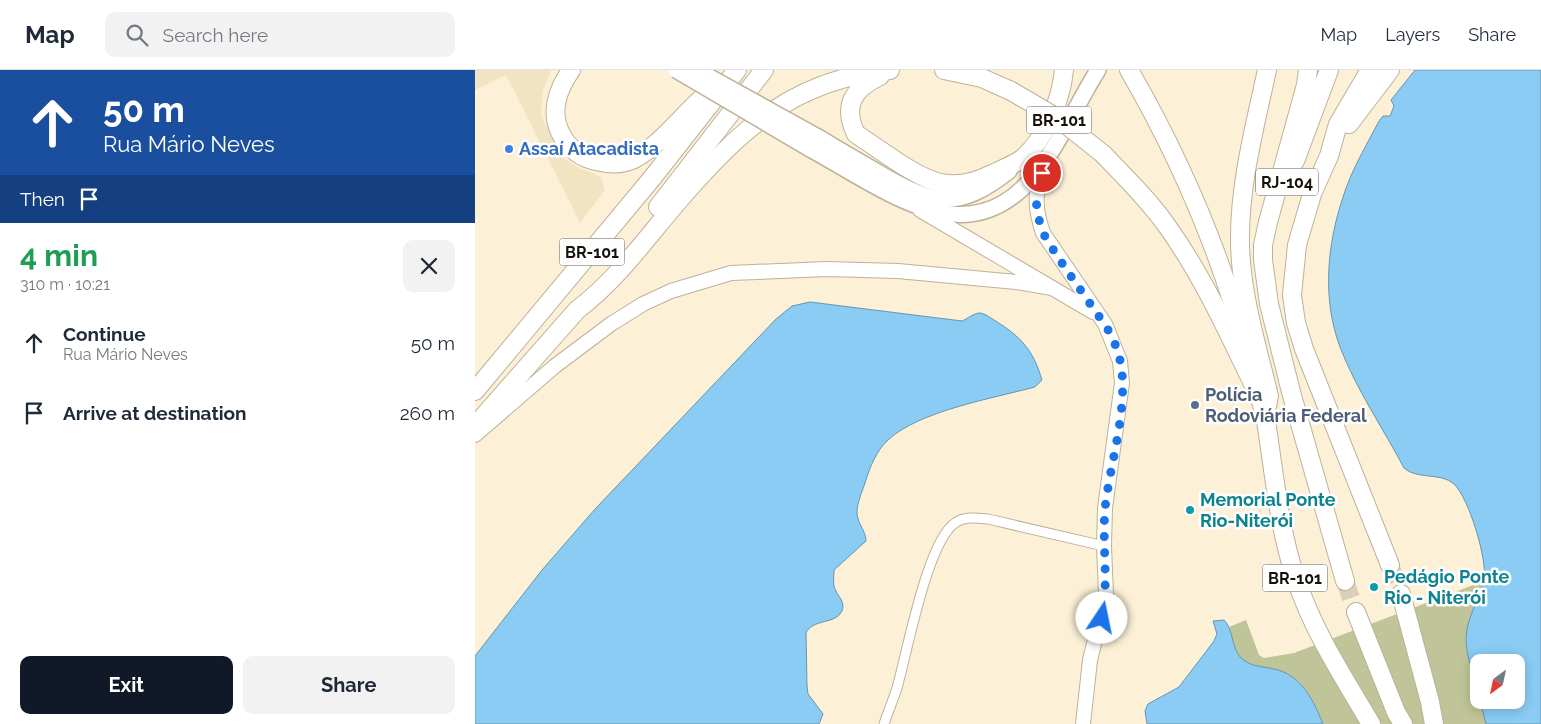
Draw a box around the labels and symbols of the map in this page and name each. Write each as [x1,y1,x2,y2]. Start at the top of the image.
road number: BR-101 [1027,106,1091,134]
place label: Assaí Atacadista [519,138,659,159]
marker: Assaí Atacadista [503,143,515,155]
pin [1021,152,1063,194]
road number: RJ-104 [1256,168,1318,195]
road number: BR-101 [559,238,625,266]
place label: Polícia Rodoviária Federal [1205,384,1367,426]
marker: Polícia Rodoviária Federal [1189,399,1201,411]
place label: Memorial Ponte Rio-Niterói [1200,489,1336,531]
marker: Memorial Ponte Rio-Niterói [1184,504,1196,516]
road number: BR-101 [1263,564,1327,592]
place label: Pedágio Ponte Rio - Niterói [1384,566,1510,608]
marker: Pedágio Ponte Rio - Niterói [1368,581,1380,593]
position arrow [1075,591,1127,643]
north arrow [1470,654,1525,709]

